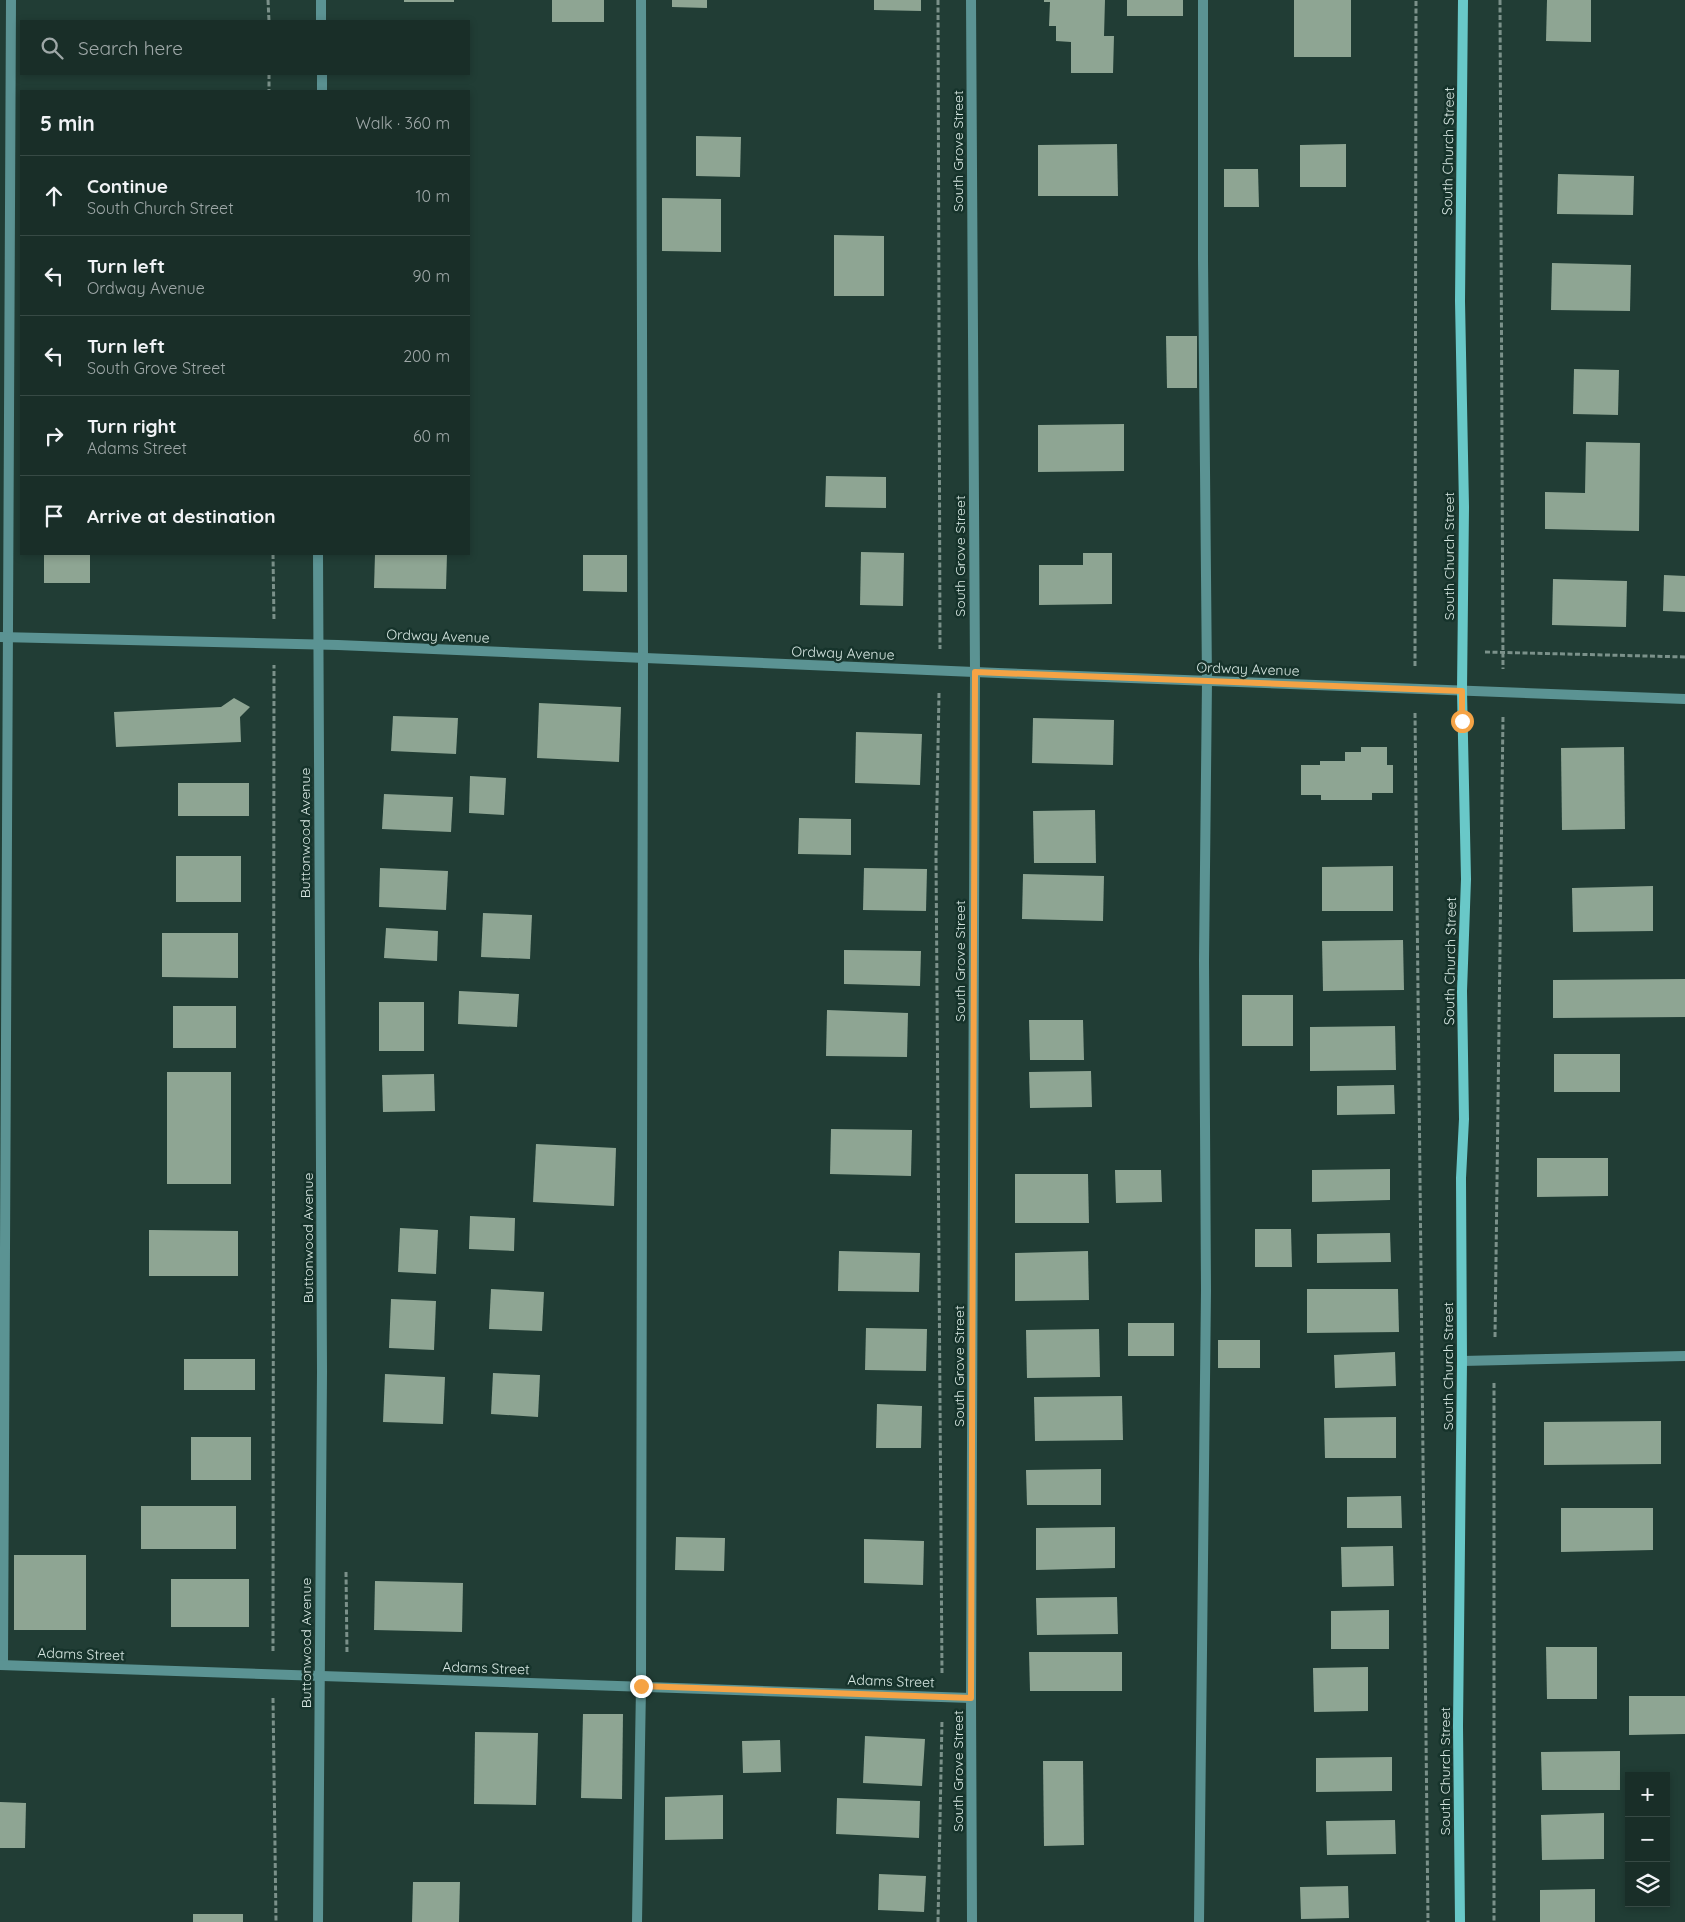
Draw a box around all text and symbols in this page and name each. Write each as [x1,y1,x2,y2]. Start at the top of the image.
search box [20,20,470,75]
icon: search [38,34,66,62]
text: Search here [78,36,183,60]
street label: South Church Street [1438,86,1458,215]
street label: South Grove Street [949,90,967,212]
text: 5 min [40,110,95,136]
text: Walk · 360 m [355,113,450,133]
text: Continue [87,174,168,198]
icon: ahead [40,182,68,210]
text: 10 m [416,186,450,206]
text: South Church Street [87,198,234,218]
text: Turn left [87,254,165,278]
icon: left [40,262,68,290]
text: 90 m [413,266,450,286]
text: Ordway Avenue [87,278,205,298]
text: Turn left [87,334,165,358]
icon: left [40,342,68,370]
text: 200 m [403,346,450,366]
text: South Grove Street [87,358,226,378]
text: Turn right [87,414,176,438]
icon: right [40,422,68,450]
text: 60 m [413,426,450,446]
text: Adams Street [87,438,187,458]
street label: South Church Street [1440,492,1458,620]
street label: South Grove Street [951,495,969,617]
icon: arrive [40,502,68,530]
text: Arrive at destination [87,504,276,528]
street label: Ordway Avenue [386,625,490,647]
street label: Ordway Avenue [791,642,895,664]
street label: Ordway Avenue [1196,658,1300,680]
route start [1451,710,1474,733]
street label: Buttonwood Avenue [296,768,314,898]
street label: South Church Street [1440,896,1460,1025]
street label: South Grove Street [951,900,969,1022]
street label: Buttonwood Avenue [299,1173,317,1303]
street label: South Church Street [1439,1302,1457,1430]
street label: South Grove Street [950,1305,968,1427]
street label: Buttonwood Avenue [297,1578,315,1708]
street label: Adams Street [37,1643,125,1665]
street label: Adams Street [442,1657,530,1679]
street label: Adams Street [847,1670,935,1692]
route end [630,1675,653,1698]
street label: South Church Street [1436,1707,1454,1835]
street label: South Grove Street [949,1710,967,1832]
map controls [1625,1772,1670,1907]
button: + [1625,1772,1670,1817]
button: − [1625,1817,1670,1862]
button: layers [1625,1862,1670,1907]

